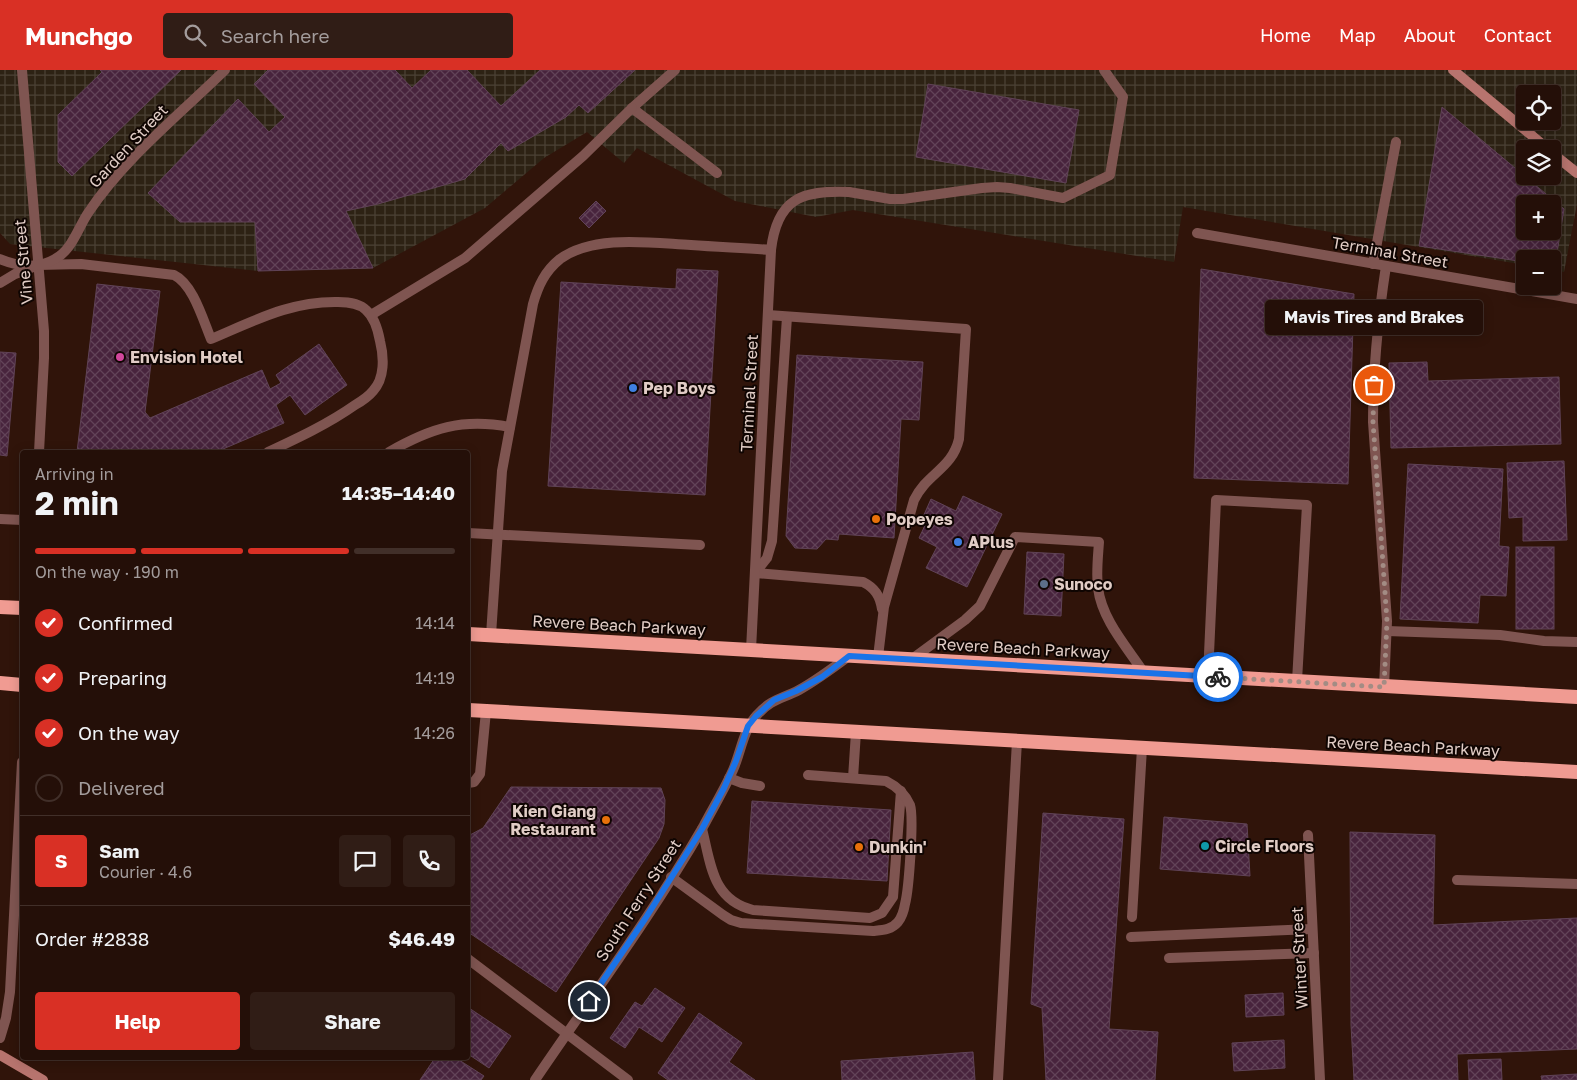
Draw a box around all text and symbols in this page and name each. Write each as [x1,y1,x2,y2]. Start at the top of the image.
search box [163,13,513,58]
text: Munchgo [25,21,133,50]
icon: search [181,21,209,49]
text: Search here [221,24,330,47]
text: Home [1260,24,1311,46]
text: Map [1339,24,1376,46]
text: About [1404,24,1456,46]
text: Contact [1484,24,1552,46]
map controls [1516,85,1561,295]
button: locate [1516,85,1561,130]
street label: Garden Street [84,100,172,192]
button: layers [1516,140,1561,185]
button: + [1516,195,1561,240]
street label: Vine Street [9,219,37,305]
street label: Terminal Street [1330,232,1450,272]
button: − [1516,250,1561,295]
callout: Mavis Tires and Brakes [1265,300,1483,335]
text: Mavis Tires and Brakes [1284,307,1464,327]
street label: Terminal Street [736,334,762,452]
place label: Envision Hotel [130,347,244,367]
marker: Envision Hotel [114,351,126,363]
pin [1353,364,1395,406]
icon: bag [1360,371,1388,399]
place label: Pep Boys [643,378,716,398]
marker: Pep Boys [627,382,639,394]
text: Arriving in [35,464,114,484]
text: 14:35–14:40 [342,481,455,504]
text: 2 min [35,484,119,522]
place label: Popeyes [886,509,953,529]
marker: Popeyes [870,513,882,525]
place label: APlus [968,532,1014,552]
marker: APlus [952,536,964,548]
text: On the way · 190 m [35,562,179,582]
place label: Sunoco [1054,574,1113,594]
marker: Sunoco [1038,578,1050,590]
icon: check [35,609,63,637]
street label: Revere Beach Parkway [532,610,706,640]
text: Confirmed [78,611,173,634]
text: 14:14 [415,613,455,633]
street label: Revere Beach Parkway [936,633,1110,663]
courier [1193,652,1243,702]
icon: bike [1204,663,1232,691]
icon: check [35,664,63,692]
text: Preparing [78,666,167,689]
text: 14:19 [415,668,455,688]
icon: check [35,719,63,747]
text: On the way [78,721,180,744]
text: 14:26 [414,723,455,743]
street label: Revere Beach Parkway [1326,731,1500,761]
text: Delivered [78,776,165,799]
place label: Kien Giang Restaurant [510,801,596,839]
marker: Kien Giang Restaurant [600,814,612,826]
button: chat [339,835,391,887]
button: phone [403,835,455,887]
street label: South Ferry Street [591,835,685,965]
place label: Circle Floors [1215,836,1314,856]
place label: Dunkin' [869,837,927,857]
text: Sam [99,839,139,862]
marker: Circle Floors [1199,840,1211,852]
marker: Dunkin' [853,841,865,853]
text: S [55,849,67,872]
text: Courier · 4.6 [99,862,192,882]
street label: Winter Street [1286,906,1312,1010]
text: Order #2838 [35,927,149,950]
text: $46.49 [388,927,455,950]
pin [568,980,610,1022]
icon: home [575,987,603,1015]
button: Help [35,992,240,1050]
button: Share [250,992,455,1050]

